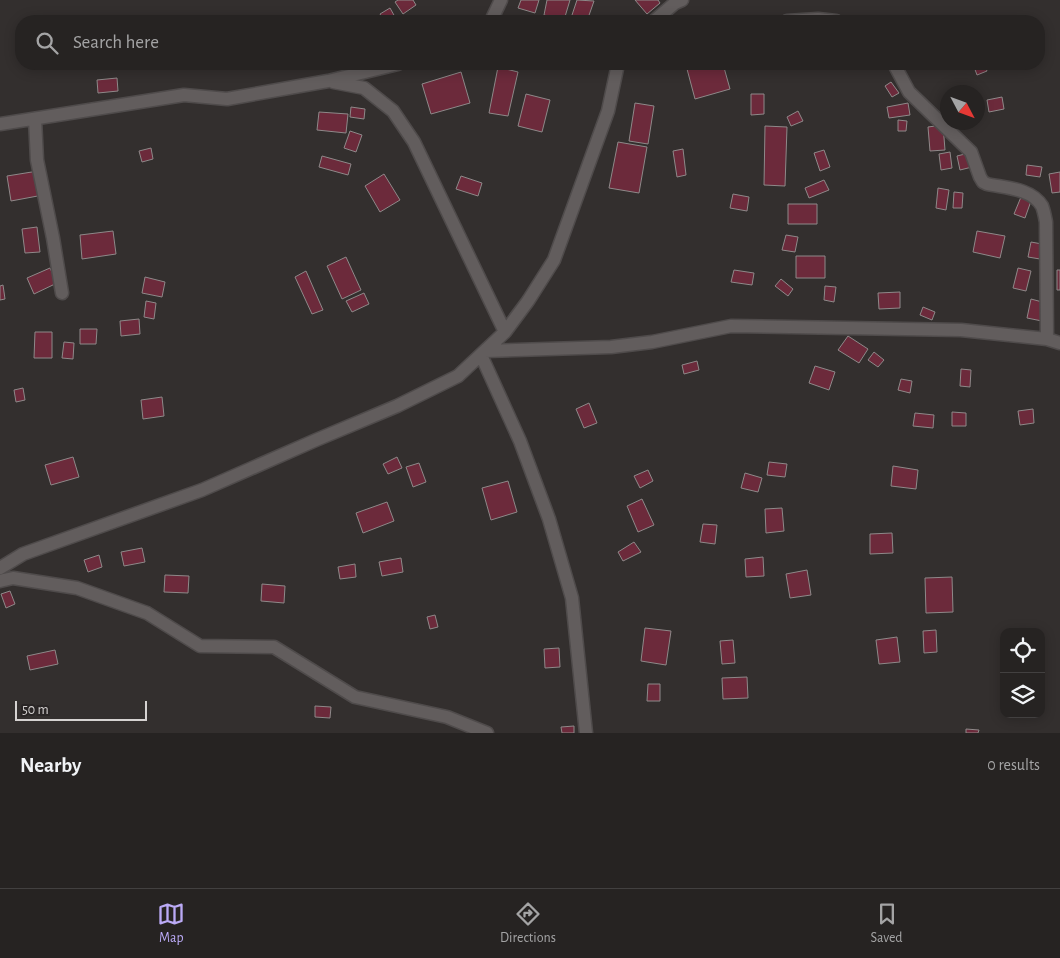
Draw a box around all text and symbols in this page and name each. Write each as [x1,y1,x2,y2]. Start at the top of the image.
search box [15,15,1045,70]
icon: search [33,29,61,57]
text: Search here [73,33,159,52]
north arrow [940,85,985,130]
map controls [1000,628,1045,718]
button: locate [1000,628,1045,673]
button: layers [1000,673,1045,718]
scale bar [15,698,148,721]
text: 50 m [22,703,49,717]
text: Nearby [20,755,81,776]
text: 0 results [987,757,1040,773]
tab: Map [157,900,185,947]
tab: Directions [500,900,556,947]
tab: Saved [871,900,903,947]

